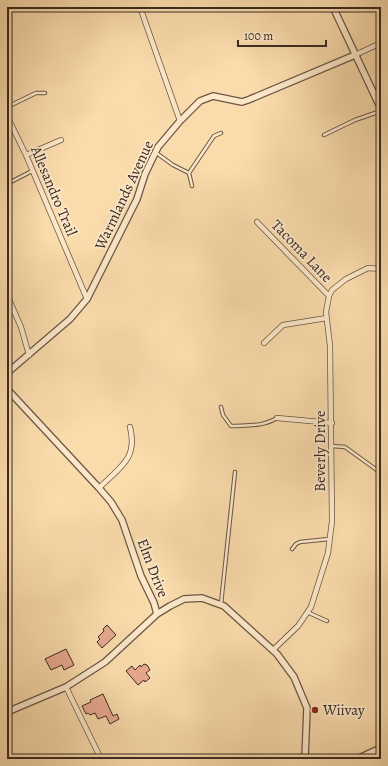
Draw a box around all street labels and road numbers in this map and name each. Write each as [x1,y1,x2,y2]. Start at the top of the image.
street label: Warmlands Avenue [89,137,158,254]
street label: Allesandro Trail [26,142,82,239]
street label: Tacoma Lane [267,215,337,287]
street label: Beverly Drive [310,410,330,492]
street label: Elm Drive [133,536,173,601]

